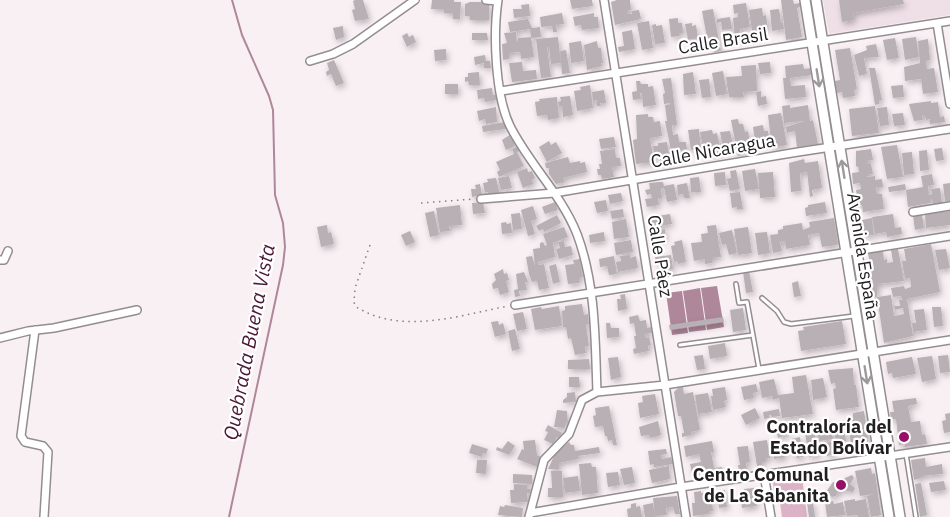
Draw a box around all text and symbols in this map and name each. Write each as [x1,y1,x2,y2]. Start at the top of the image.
street label: Calle Brasil [676,22,770,59]
one-way arrow [812,68,823,88]
street label: Calle Nicaragua [649,128,777,173]
one-way arrow [838,160,849,179]
street label: Avenida España [842,191,885,321]
street label: Calle Páez [643,213,678,299]
water label: Quebrada Buena Vista [216,242,281,442]
one-way arrow [860,364,871,384]
place label: Contraloría del Estado Bolívar [766,415,893,459]
marker: Contraloría del Estado Bolívar [897,430,911,444]
place label: Centro Comunal de La Sabanita [693,463,830,507]
marker: Centro Comunal de La Sabanita [834,478,848,492]

